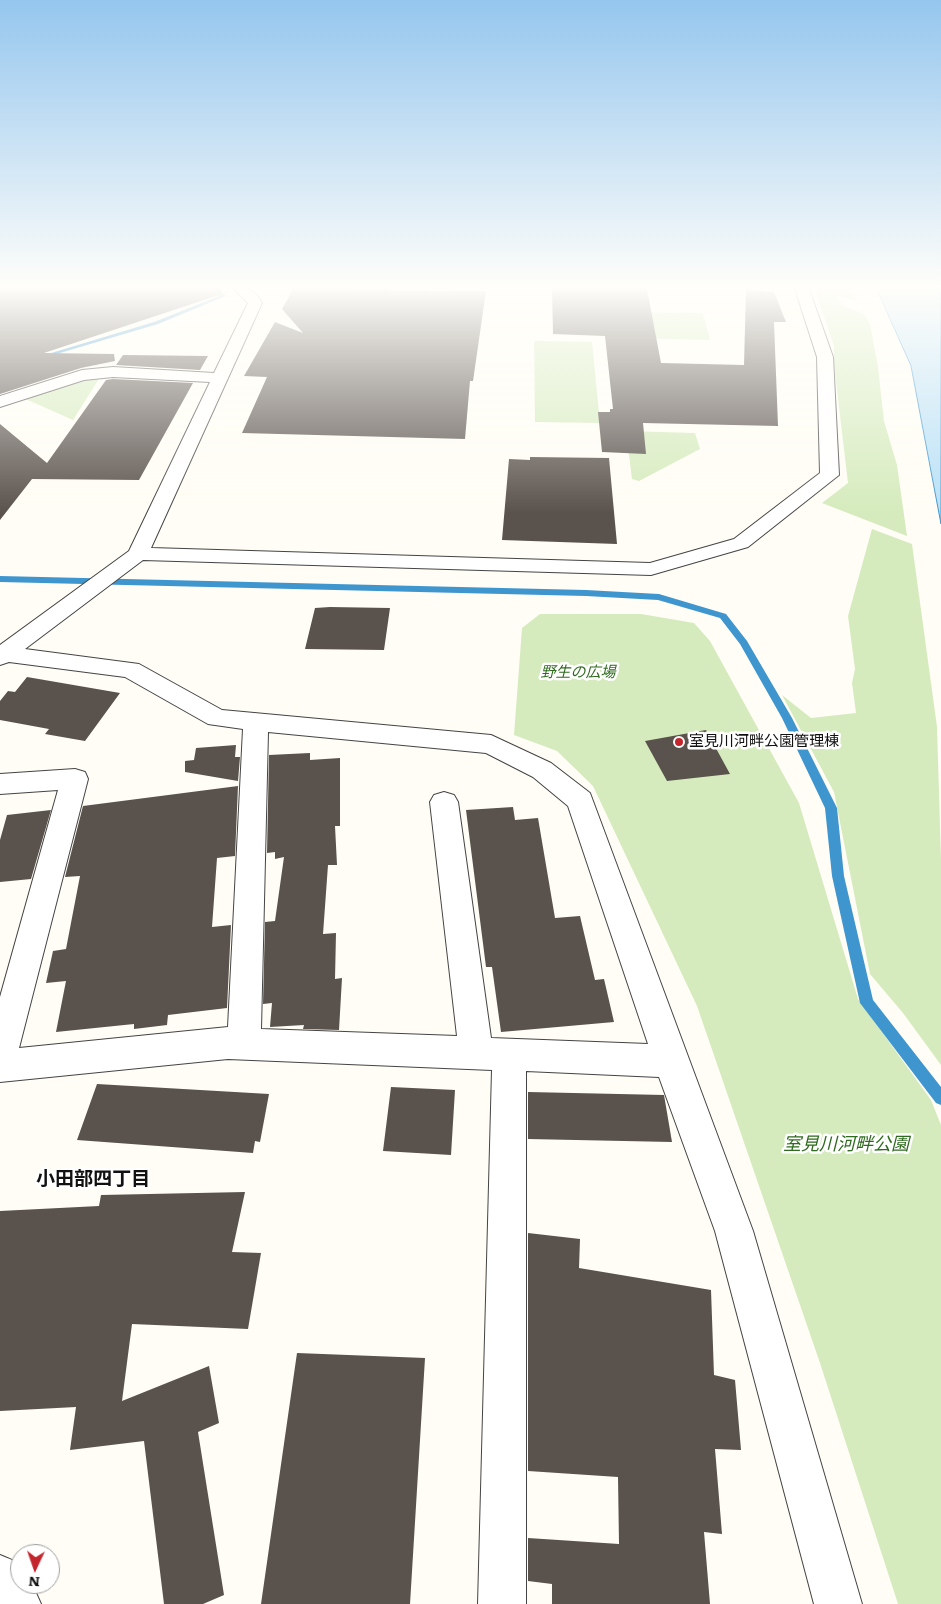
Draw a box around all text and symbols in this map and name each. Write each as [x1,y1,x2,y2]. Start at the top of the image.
park label: 野生の広場 [541,664,615,682]
place label: 室見川河畔公園管理棟 [689,733,839,751]
marker: 室見川河畔公園管理棟 [673,736,685,748]
park label: 室見川河畔公園 [783,1134,909,1156]
district label: 小田部四丁目 [36,1168,150,1190]
north arrow [10,1544,60,1594]
text: N [28,1573,41,1593]

